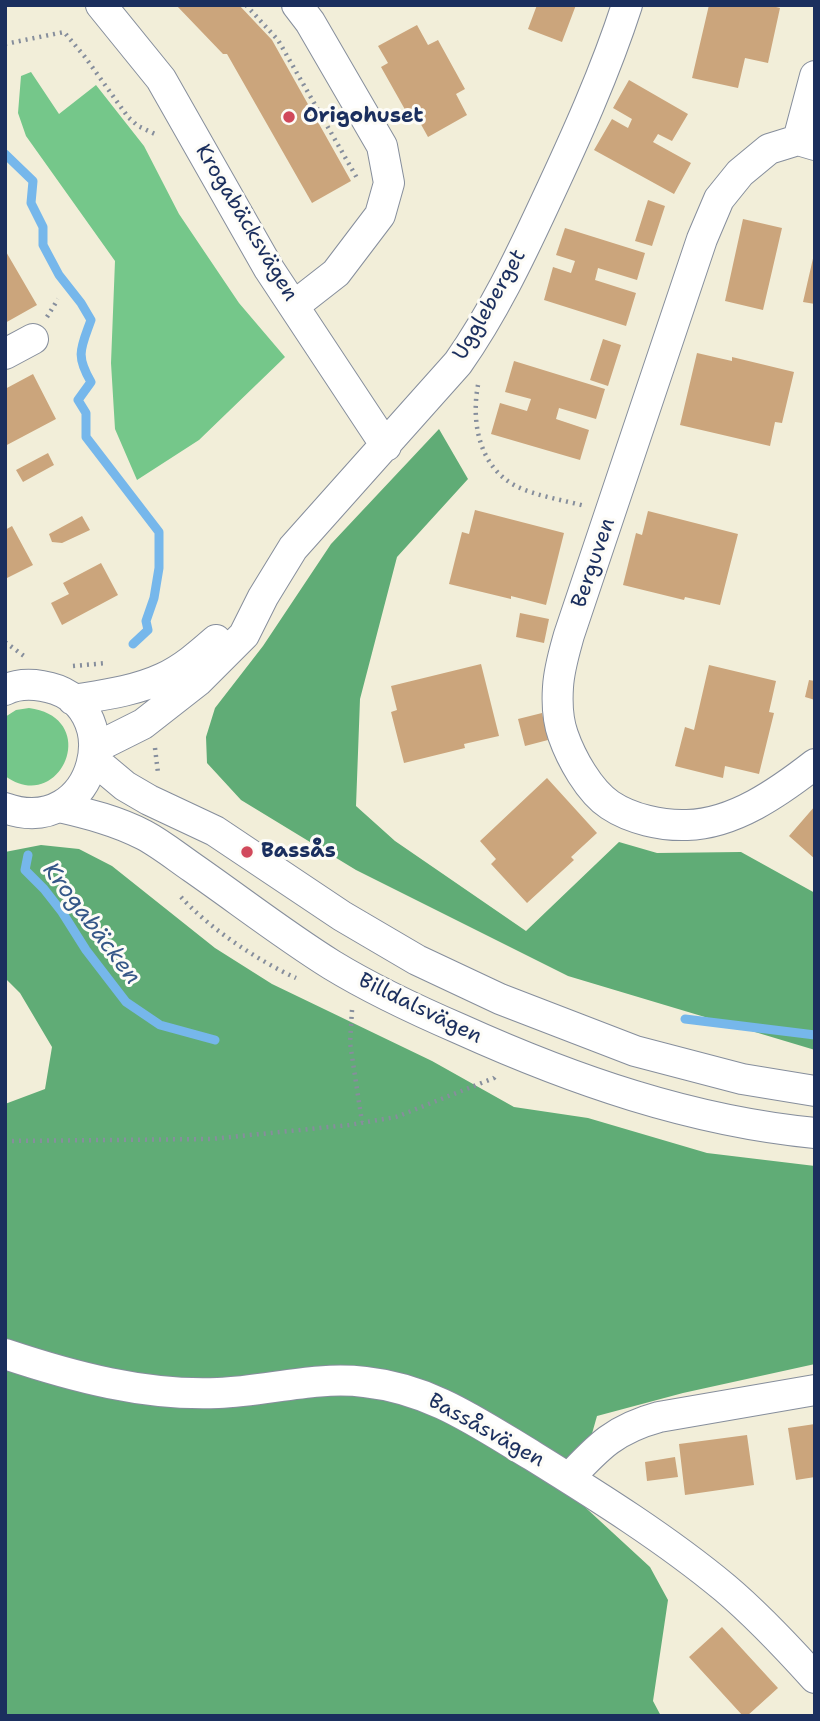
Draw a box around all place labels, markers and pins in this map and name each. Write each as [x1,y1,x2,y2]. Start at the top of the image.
place label: Origohuset [303,104,423,130]
marker: Origohuset [281,109,297,125]
place label: Bassås [261,839,336,865]
marker: Bassås [239,844,255,860]

